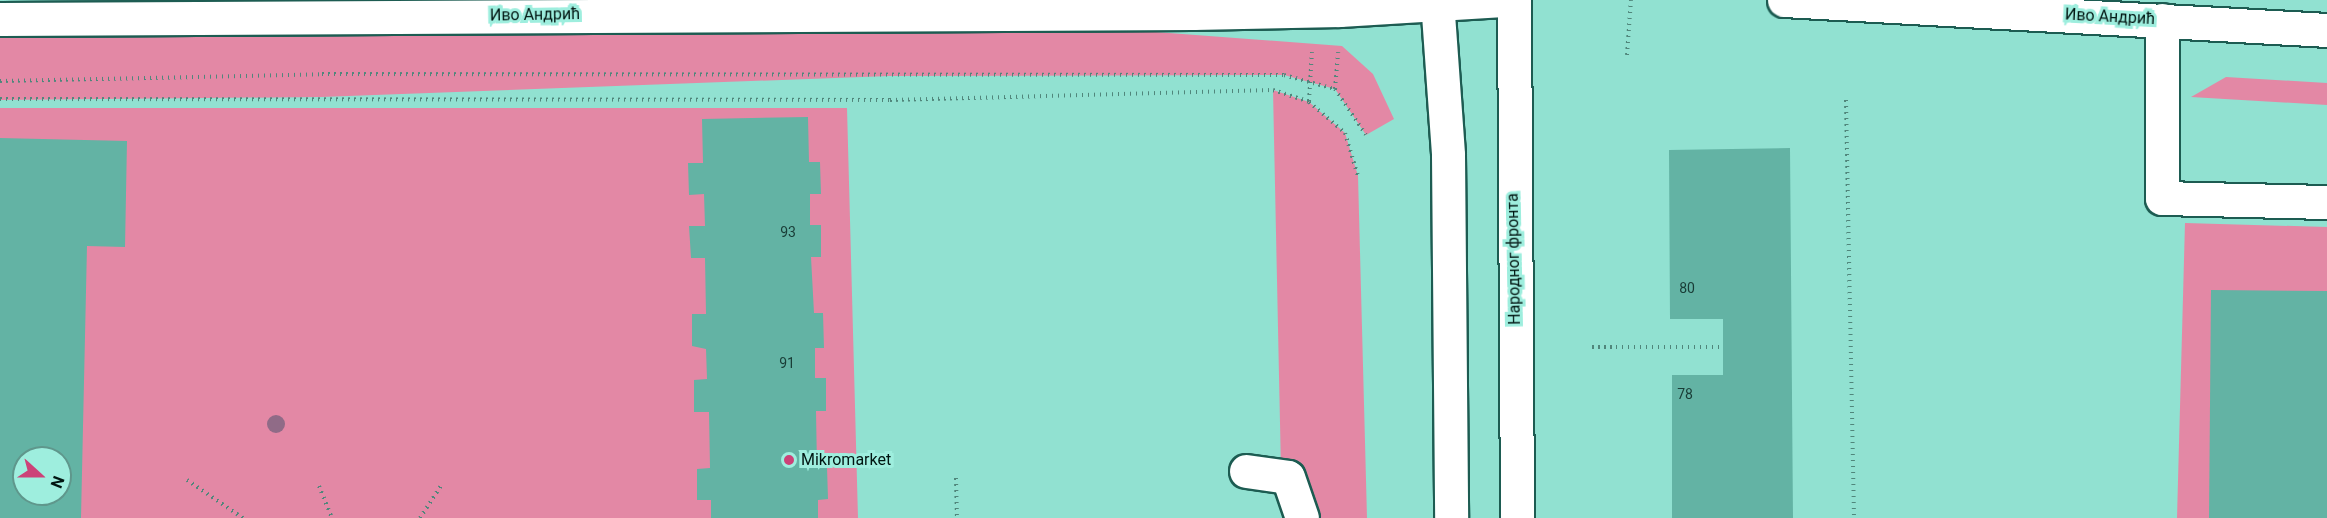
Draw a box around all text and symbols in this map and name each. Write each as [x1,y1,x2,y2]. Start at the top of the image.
street label: Иво Андрић [490,5,580,25]
street label: Иво Андрић [2064,5,2156,29]
street label: Народног фронта [1503,193,1525,325]
house number: 93 [780,224,796,240]
house number: 80 [1679,280,1695,296]
house number: 91 [779,355,795,371]
house number: 78 [1677,386,1693,402]
north arrow [12,446,72,506]
place label: Mikromarket [801,450,891,470]
marker: Mikromarket [782,453,796,467]
text: N [47,473,68,491]

